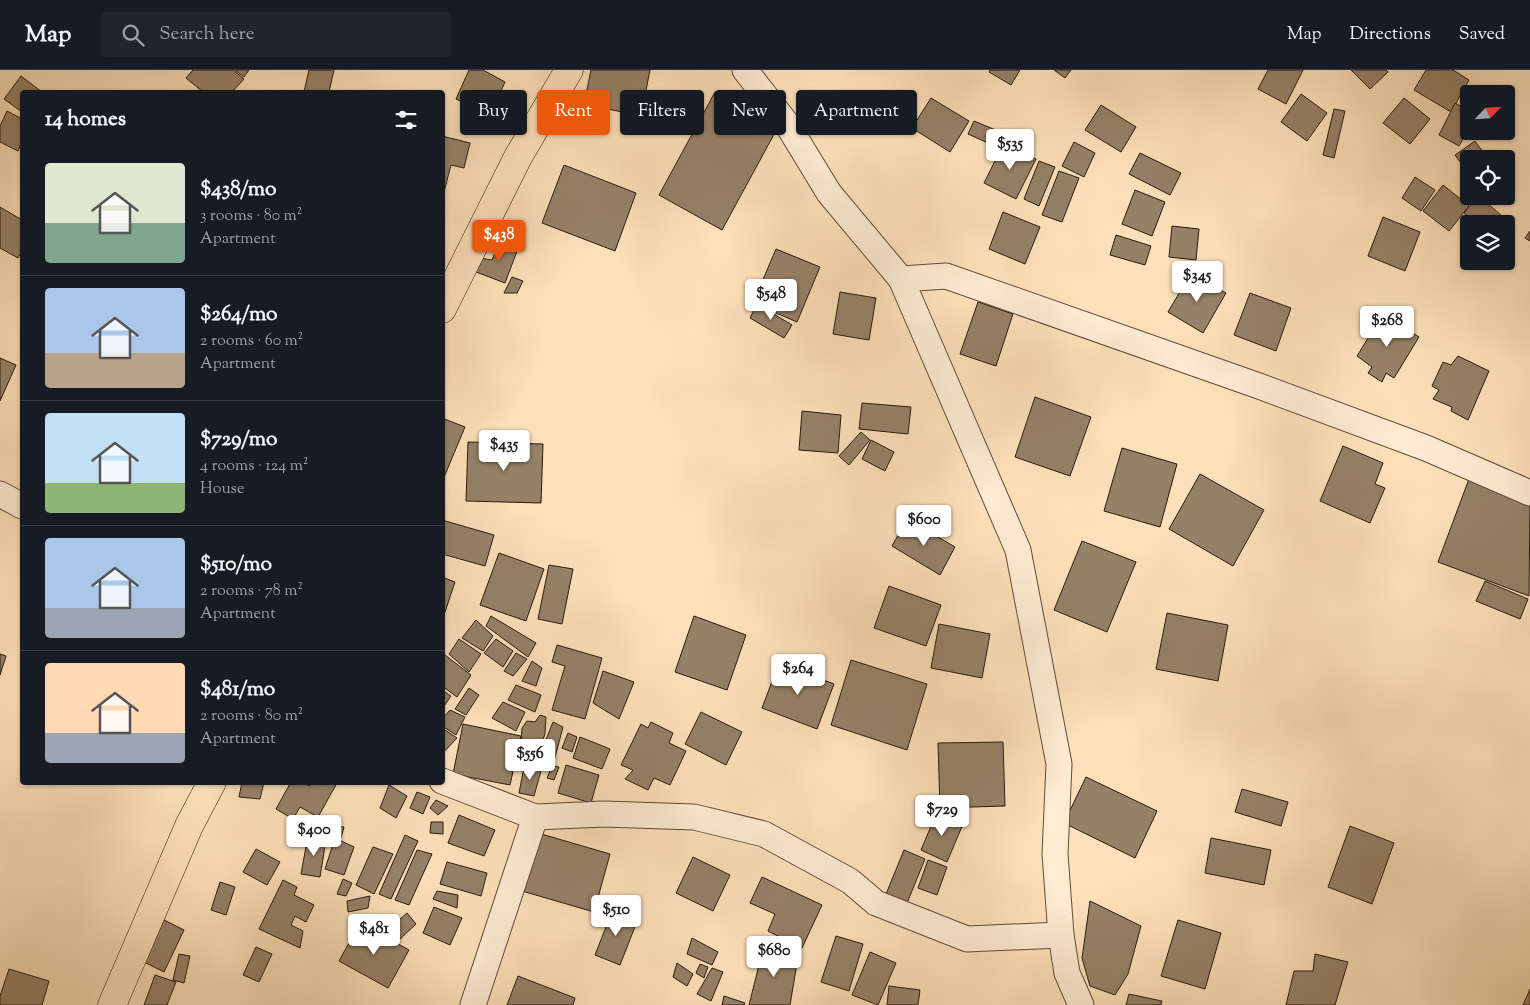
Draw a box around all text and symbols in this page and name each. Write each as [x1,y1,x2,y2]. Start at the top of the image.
search box [101,12,451,57]
text: Map [25,18,71,52]
icon: search [119,21,147,49]
text: Search here [159,21,255,48]
text: Map [1287,22,1322,48]
text: Directions [1350,22,1431,48]
text: Saved [1459,22,1505,48]
north arrow [1460,85,1515,140]
map controls [1460,85,1515,270]
chip: Buy [460,90,527,135]
chip: Rent [537,90,610,135]
chip: Filters [620,90,704,135]
chip: New [714,90,786,135]
chip: Apartment [796,90,917,135]
text: 14 homes [45,105,126,135]
icon: filters [392,106,420,134]
pin: $535 [980,128,1040,171]
text: $535 [997,133,1023,156]
button: locate [1460,150,1515,205]
text: $438/mo [200,175,276,205]
icon: home [85,183,145,243]
text: 3 rooms · 80 m² [200,205,302,228]
button: layers [1460,215,1515,270]
pin: $438 [469,220,529,262]
text: $438 [483,224,515,247]
text: Apartment [200,228,276,251]
pin: $345 [1167,260,1227,303]
text: $345 [1183,265,1211,288]
pin: $548 [741,278,801,321]
text: $548 [756,283,786,306]
text: $264/mo [200,300,278,330]
pin: $268 [1357,306,1417,348]
icon: home [85,308,145,368]
text: $268 [1371,310,1403,333]
text: 2 rooms · 60 m² [200,330,303,353]
text: Apartment [200,353,276,376]
text: $729/mo [200,425,277,455]
pin: $435 [474,430,534,472]
icon: home [85,433,145,493]
text: $435 [490,434,518,457]
text: 4 rooms · 124 m² [200,455,308,478]
text: House [200,478,244,501]
pin: $600 [894,504,954,547]
text: $600 [907,509,941,532]
text: $510/mo [200,550,272,580]
icon: home [85,558,145,618]
text: 2 rooms · 78 m² [200,580,303,603]
text: Apartment [200,603,276,626]
pin: $264 [768,654,828,696]
text: $264 [782,658,814,681]
text: $481/mo [200,675,275,705]
icon: home [85,683,145,743]
text: 2 rooms · 80 m² [200,705,303,728]
text: Apartment [200,728,276,751]
pin: $556 [500,738,560,781]
text: $556 [516,743,544,766]
pin: $729 [912,794,972,837]
text: $729 [926,799,958,822]
pin: $400 [284,814,344,857]
text: $400 [297,819,331,842]
pin: $510 [586,894,646,937]
text: $510 [602,899,630,922]
pin: $481 [344,914,404,956]
text: $481 [359,918,389,941]
pin: $680 [744,936,804,978]
text: $680 [758,940,790,963]

